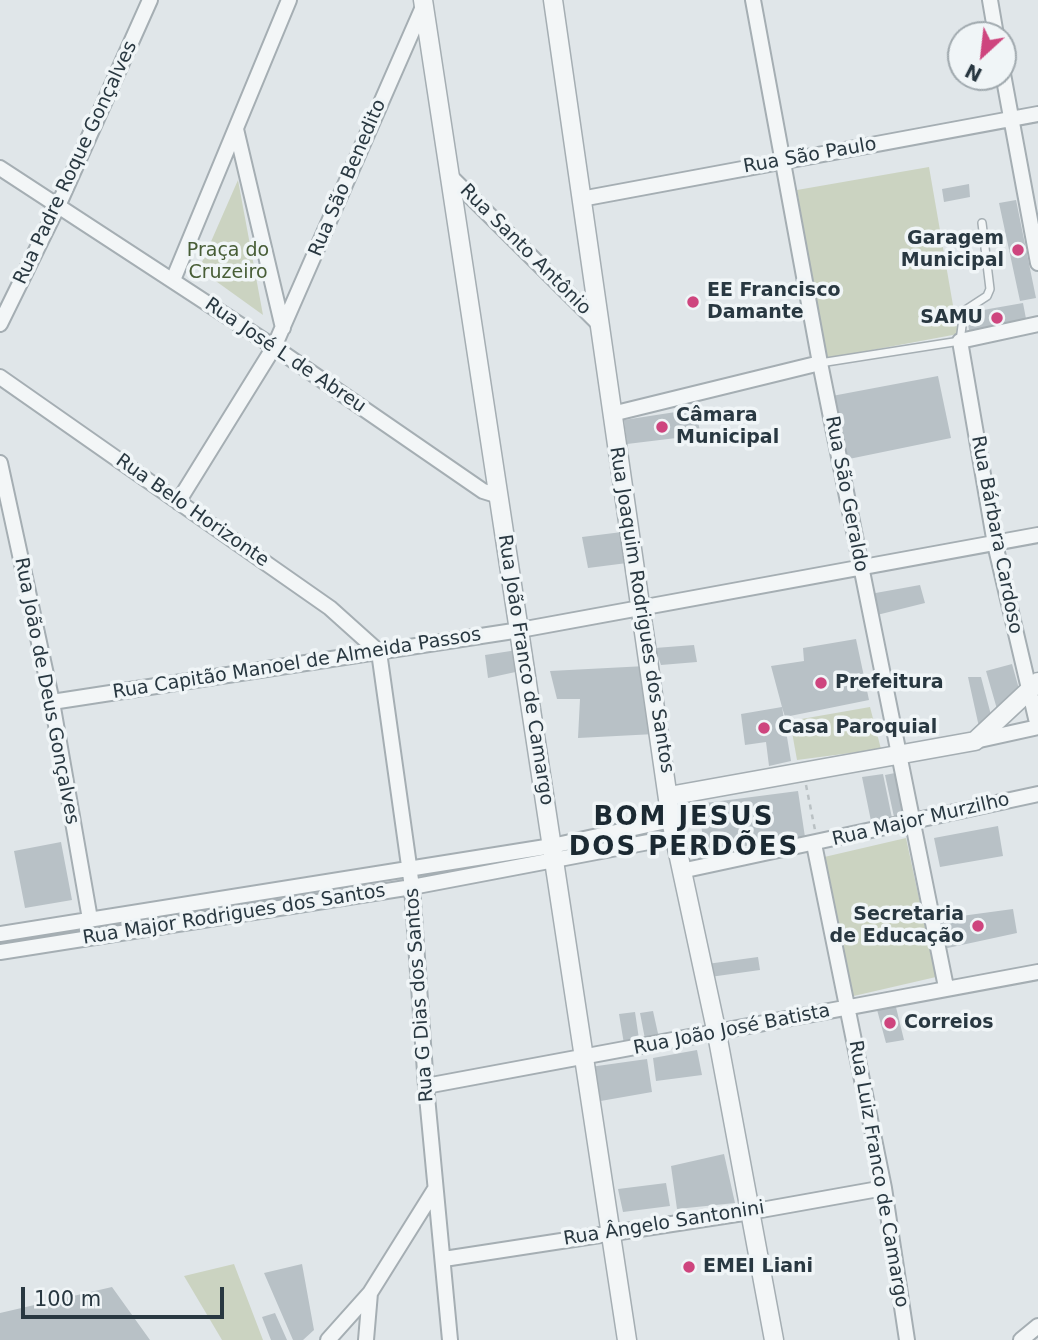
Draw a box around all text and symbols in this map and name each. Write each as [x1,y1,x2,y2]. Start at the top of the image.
north arrow [947,21,1017,91]
street label: Rua Padre Roque Gonçalves [9,38,143,288]
text: N [961,60,985,86]
street label: Rua São Benedito [305,96,391,260]
street label: Rua São Paulo [742,133,878,179]
street label: Rua Santo Antônio [455,180,595,320]
place label: Garagem Municipal [901,228,1004,272]
park label: Praça do Cruzeiro [187,240,269,284]
marker: Garagem Municipal [1010,242,1026,258]
place label: EE Francisco Damante [707,280,840,324]
street label: Rua José L de Abreu [200,294,370,418]
marker: EE Francisco Damante [685,294,701,310]
place label: SAMU [920,307,983,329]
marker: SAMU [989,310,1005,326]
place label: Câmara Municipal [676,405,779,449]
street label: Rua São Geraldo [820,414,872,574]
marker: Câmara Municipal [654,419,670,435]
street label: Rua Bárbara Cardoso [966,434,1026,636]
street label: Rua Joaquim Rodrigues dos Santos [604,445,678,775]
street label: Rua Belo Horizonte [111,450,273,572]
street label: Rua João Franco de Camargo [492,533,558,807]
street label: Rua João de Deus Gonçalves [9,556,83,826]
street label: Rua Capitão Manoel de Almeida Passos [111,624,483,704]
place label: Prefeitura [835,672,944,694]
marker: Prefeitura [813,675,829,691]
place label: Casa Paroquial [778,717,937,739]
marker: Casa Paroquial [756,720,772,736]
street label: Rua Major Murzilho [830,788,1012,852]
district label: BOM JESUS DOS PERDÕES [570,802,798,864]
street label: Rua Major Rodrigues dos Santos [81,880,387,950]
street label: Rua G Dias dos Santos [401,887,439,1103]
place label: Secretaria de Educação [830,904,964,948]
marker: Secretaria de Educação [970,918,986,934]
street label: Rua João José Batista [632,1000,832,1060]
place label: Correios [904,1012,993,1034]
marker: Correios [882,1015,898,1031]
street label: Rua Luiz Franco de Camargo [843,1039,913,1309]
street label: Rua Ângelo Santonini [562,1197,766,1251]
place label: EMEI Liani [703,1256,813,1278]
marker: EMEI Liani [681,1259,697,1275]
scale bar [24,1274,228,1318]
text: 100 m [34,1287,101,1311]

